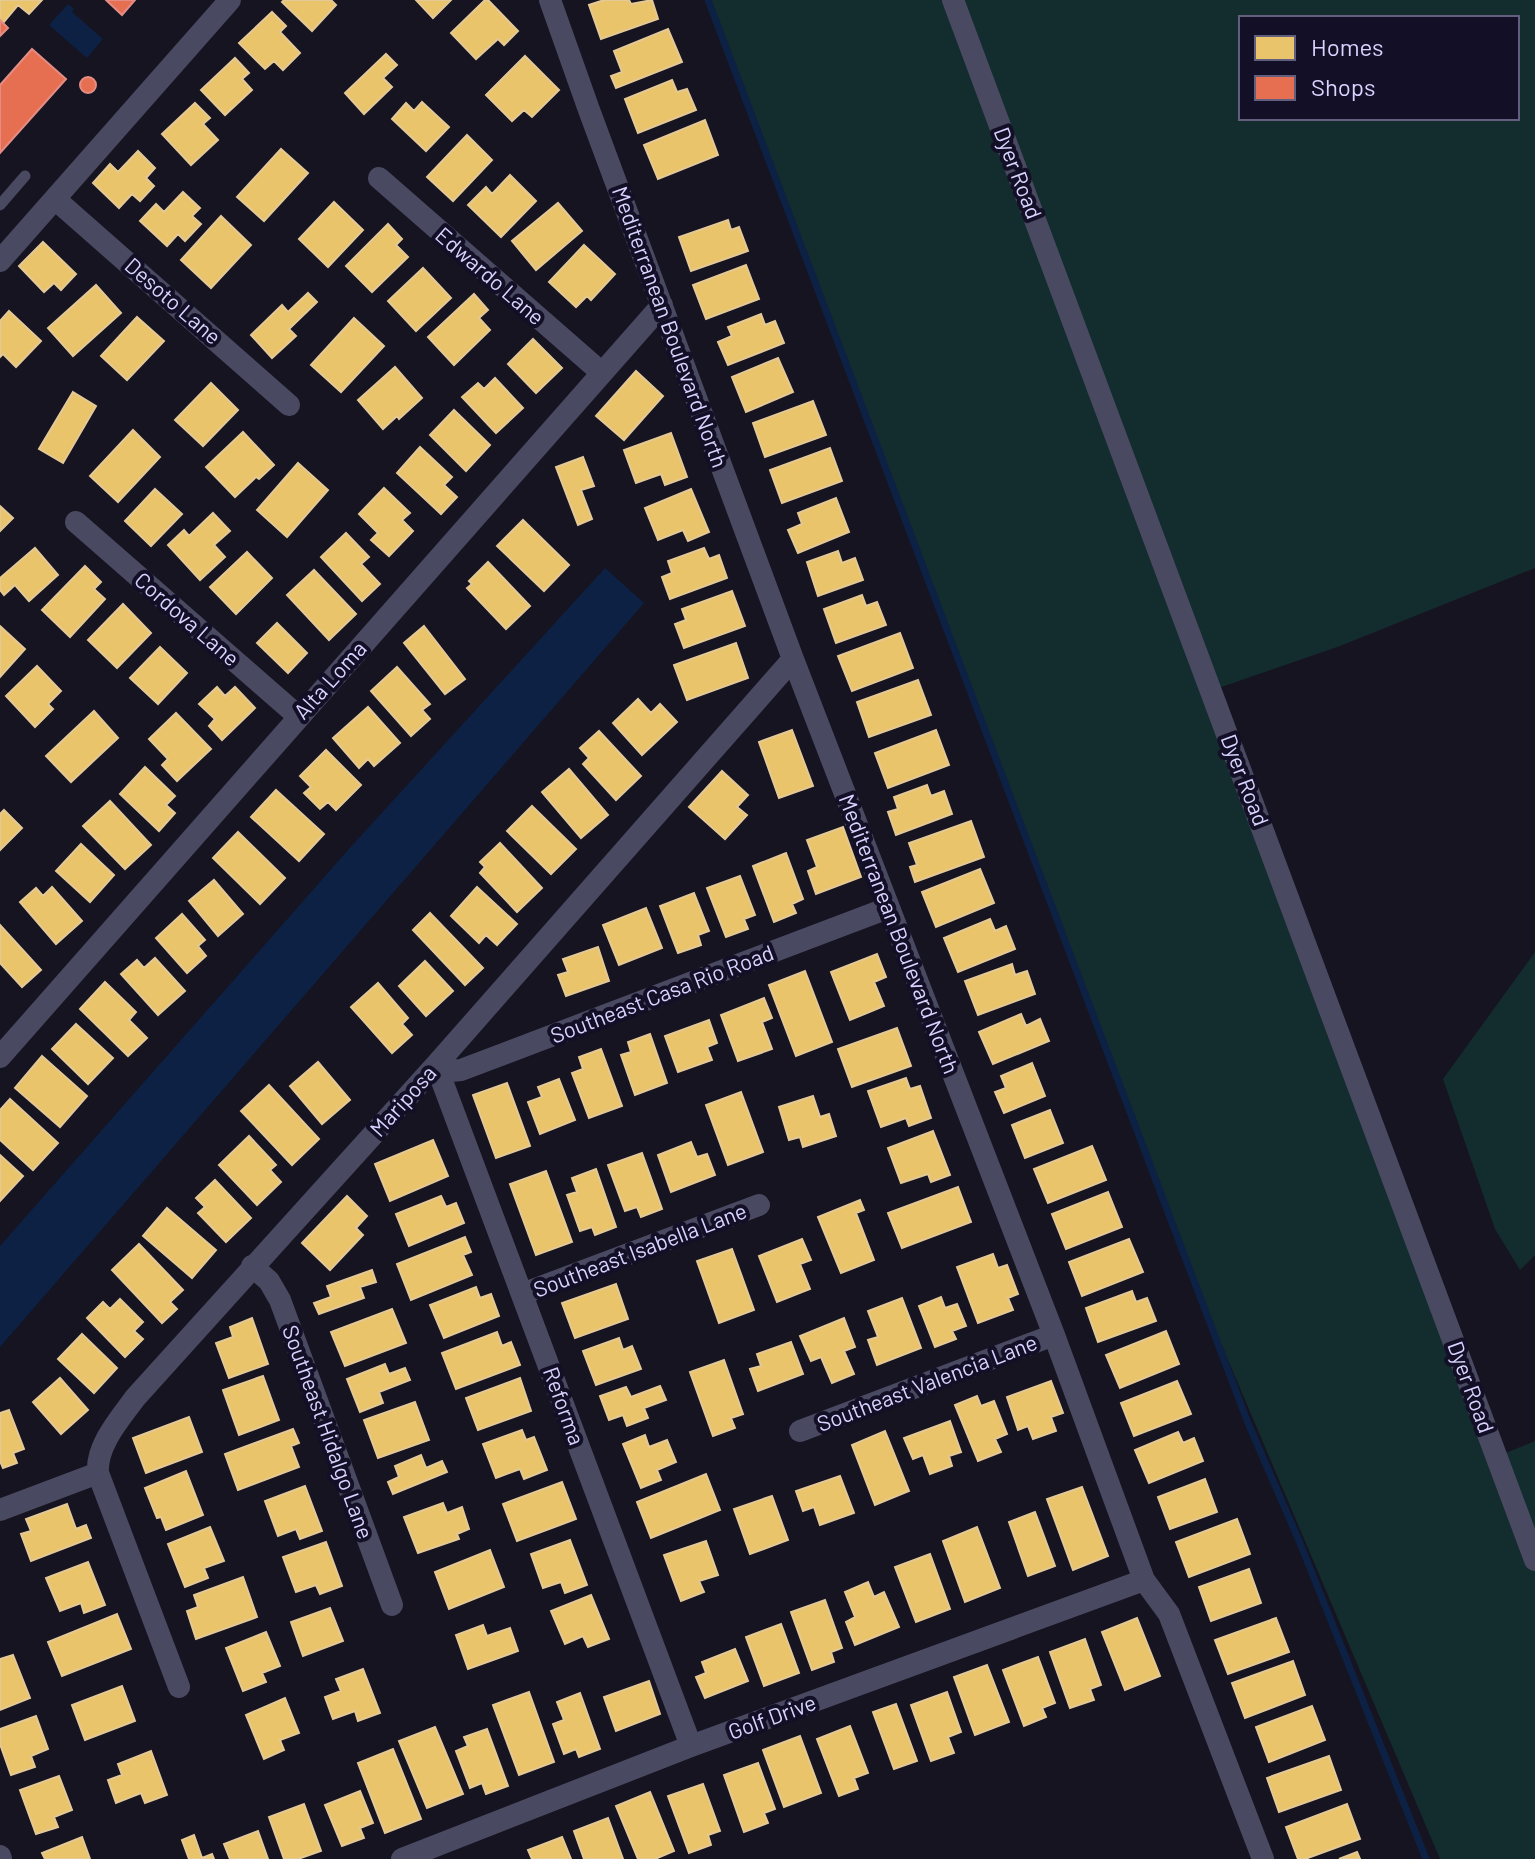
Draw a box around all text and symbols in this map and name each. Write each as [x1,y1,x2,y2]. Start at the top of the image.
legend [1239,16,1519,120]
text: Homes [1311,32,1384,61]
text: Shops [1311,72,1376,101]
street label: Dyer Road [990,123,1048,222]
street label: Mediterranean Boulevard North [608,182,734,471]
street label: Edwardo Lane [431,221,550,330]
street label: Desoto Lane [120,251,227,349]
street label: Cordova Lane [130,566,245,671]
street label: Alta Loma [287,635,371,724]
street label: Dyer Road [1217,730,1275,829]
street label: Mediterranean Boulevard North [835,790,965,1077]
street label: Southeast Casa Rio Road [546,938,777,1048]
street label: Mariposa [364,1060,441,1141]
street label: Southeast Isabella Lane [529,1196,750,1302]
street label: Southeast Hidalgo Lane [278,1321,380,1542]
street label: Southeast Valencia Lane [813,1328,1040,1436]
street label: Dyer Road [1443,1337,1501,1436]
street label: Reforma [539,1363,591,1448]
street label: Golf Drive [724,1688,819,1744]

